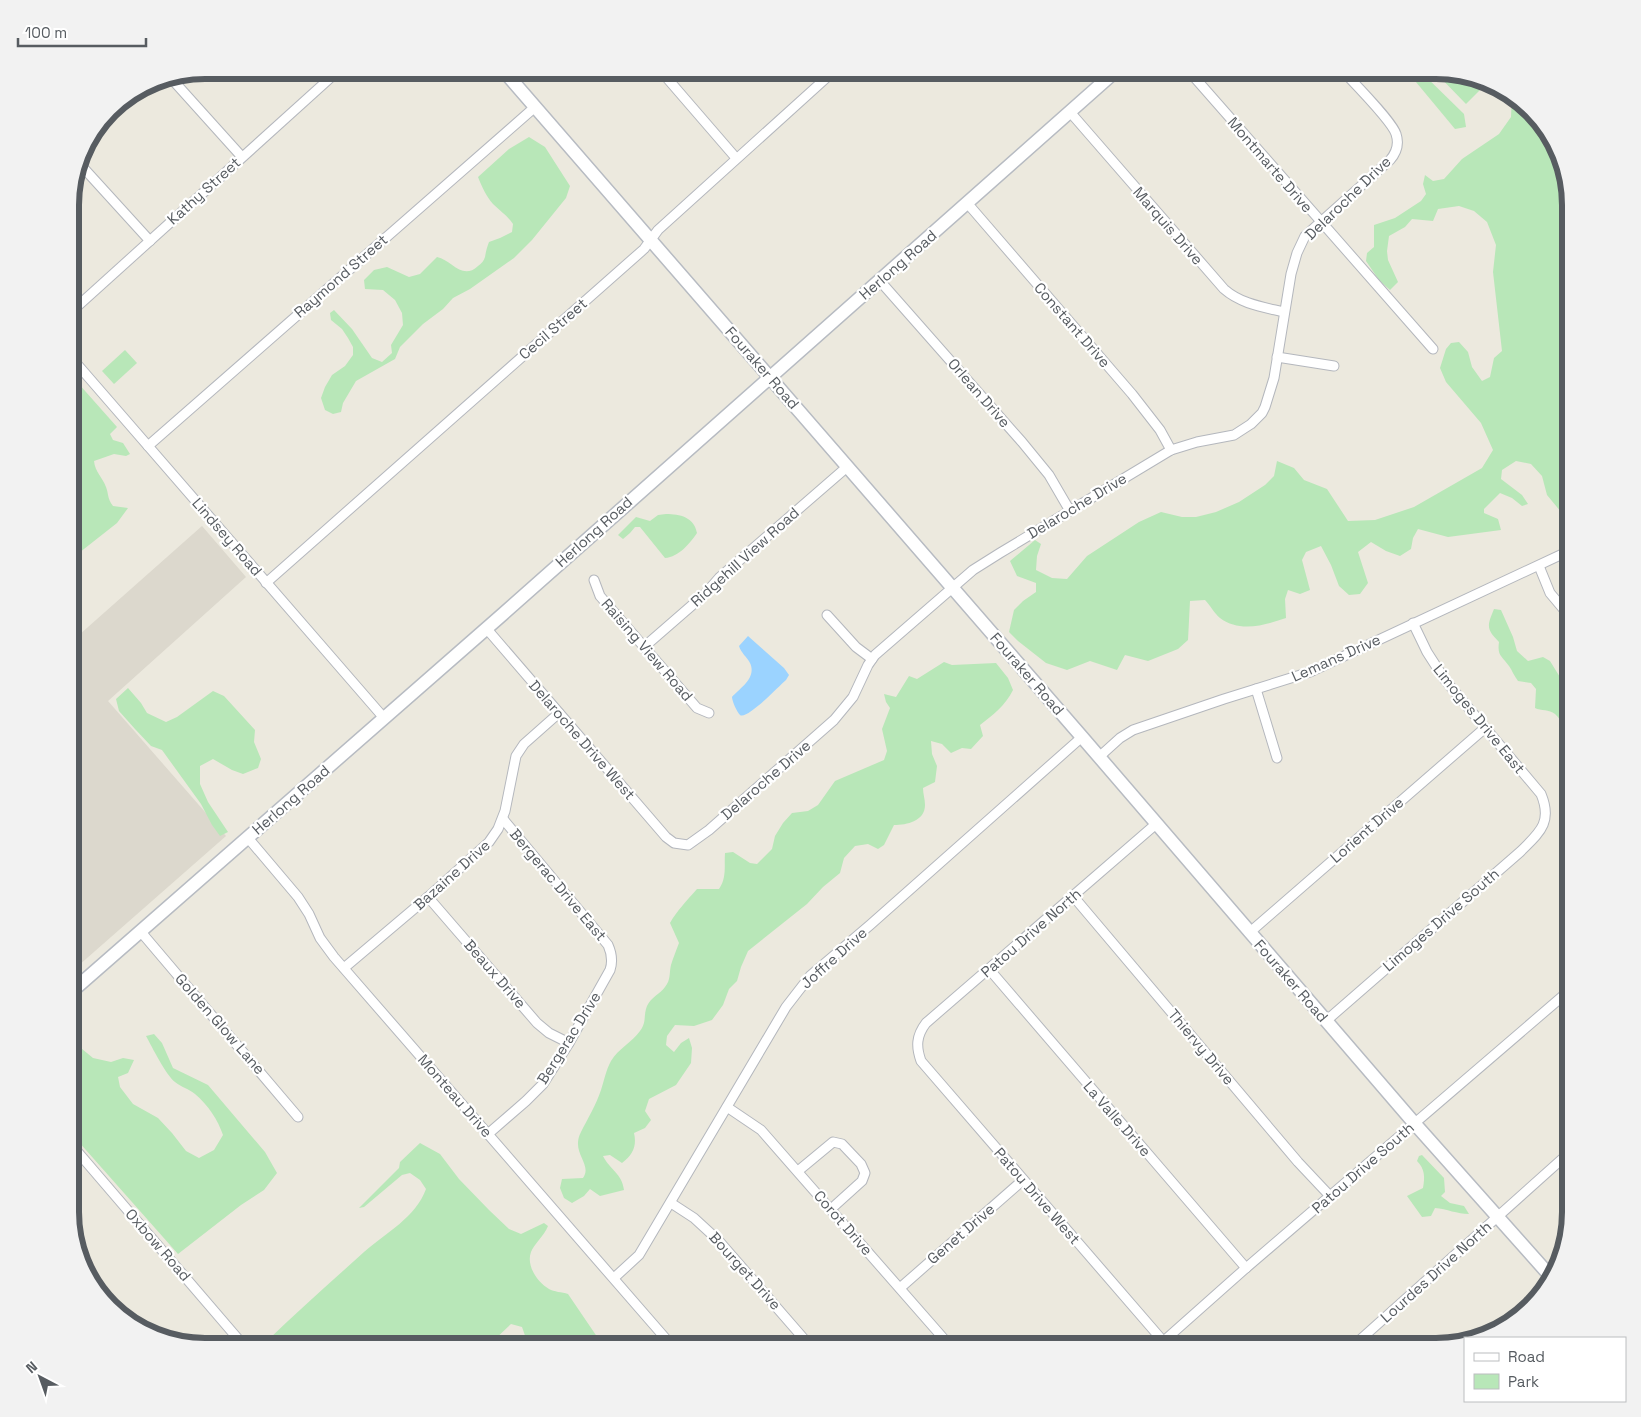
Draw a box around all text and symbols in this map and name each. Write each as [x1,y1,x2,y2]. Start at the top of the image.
scale bar [18,15,145,47]
text: 100 m [25,23,67,42]
street label: Montmarte Drive [1224,113,1317,217]
street label: Delaroche Drive [1301,152,1395,244]
street label: Kathy Street [163,153,244,229]
street label: Marquis Drive [1129,183,1208,269]
street label: Herlong Road [855,226,940,304]
street label: Raymond Street [290,230,391,321]
street label: Constant Drive [1030,278,1115,371]
street label: Cecil Street [515,294,591,364]
street label: Fouraker Road [721,322,803,413]
street label: Orlean Drive [944,354,1015,431]
street label: Delaroche Drive [1024,468,1130,543]
street label: Herlong Road [551,492,636,571]
street label: Lindsey Road [188,494,266,580]
street label: Ridgehill View Road [686,503,803,610]
street label: Raising View Road [597,594,697,705]
street label: Fouraker Road [986,628,1068,719]
street label: Lemans Drive [1288,629,1383,686]
street label: Limoges Drive East [1429,660,1530,777]
street label: Delaroche Drive West [525,676,640,804]
street label: Delaroche Drive [717,735,814,824]
street label: Herlong Road [248,761,333,839]
street label: Lorient Drive [1326,792,1407,867]
street label: Bergerac Drive East [506,825,611,945]
street label: Bazaine Drive [409,835,494,914]
street label: Limoges Drive South [1379,864,1503,975]
street label: Patou Drive North [977,884,1085,981]
street label: Joffre Drive [796,923,871,992]
street label: Beaux Drive [460,935,531,1012]
street label: Fouraker Road [1250,935,1332,1026]
street label: Golden Glow Lane [171,969,270,1078]
street label: Bergerac Drive [533,988,605,1087]
street label: Thiervy Drive [1164,1005,1239,1089]
street label: Monteau Drive [414,1050,497,1141]
street label: La Valle Drive [1079,1077,1155,1160]
street label: Patou Drive South [1308,1118,1418,1217]
street label: Patou Drive West [990,1143,1085,1248]
street label: Corot Drive [810,1186,877,1259]
street label: Genet Drive [923,1199,998,1268]
street label: Oxbow Road [122,1204,195,1285]
street label: Lourdes Drive North [1376,1217,1495,1327]
street label: Bourget Drive [705,1228,786,1314]
legend [1464,1337,1626,1402]
text: Road [1508,1347,1545,1366]
north arrow [15,1352,65,1402]
text: N [22,1357,41,1377]
text: Park [1508,1372,1539,1391]

